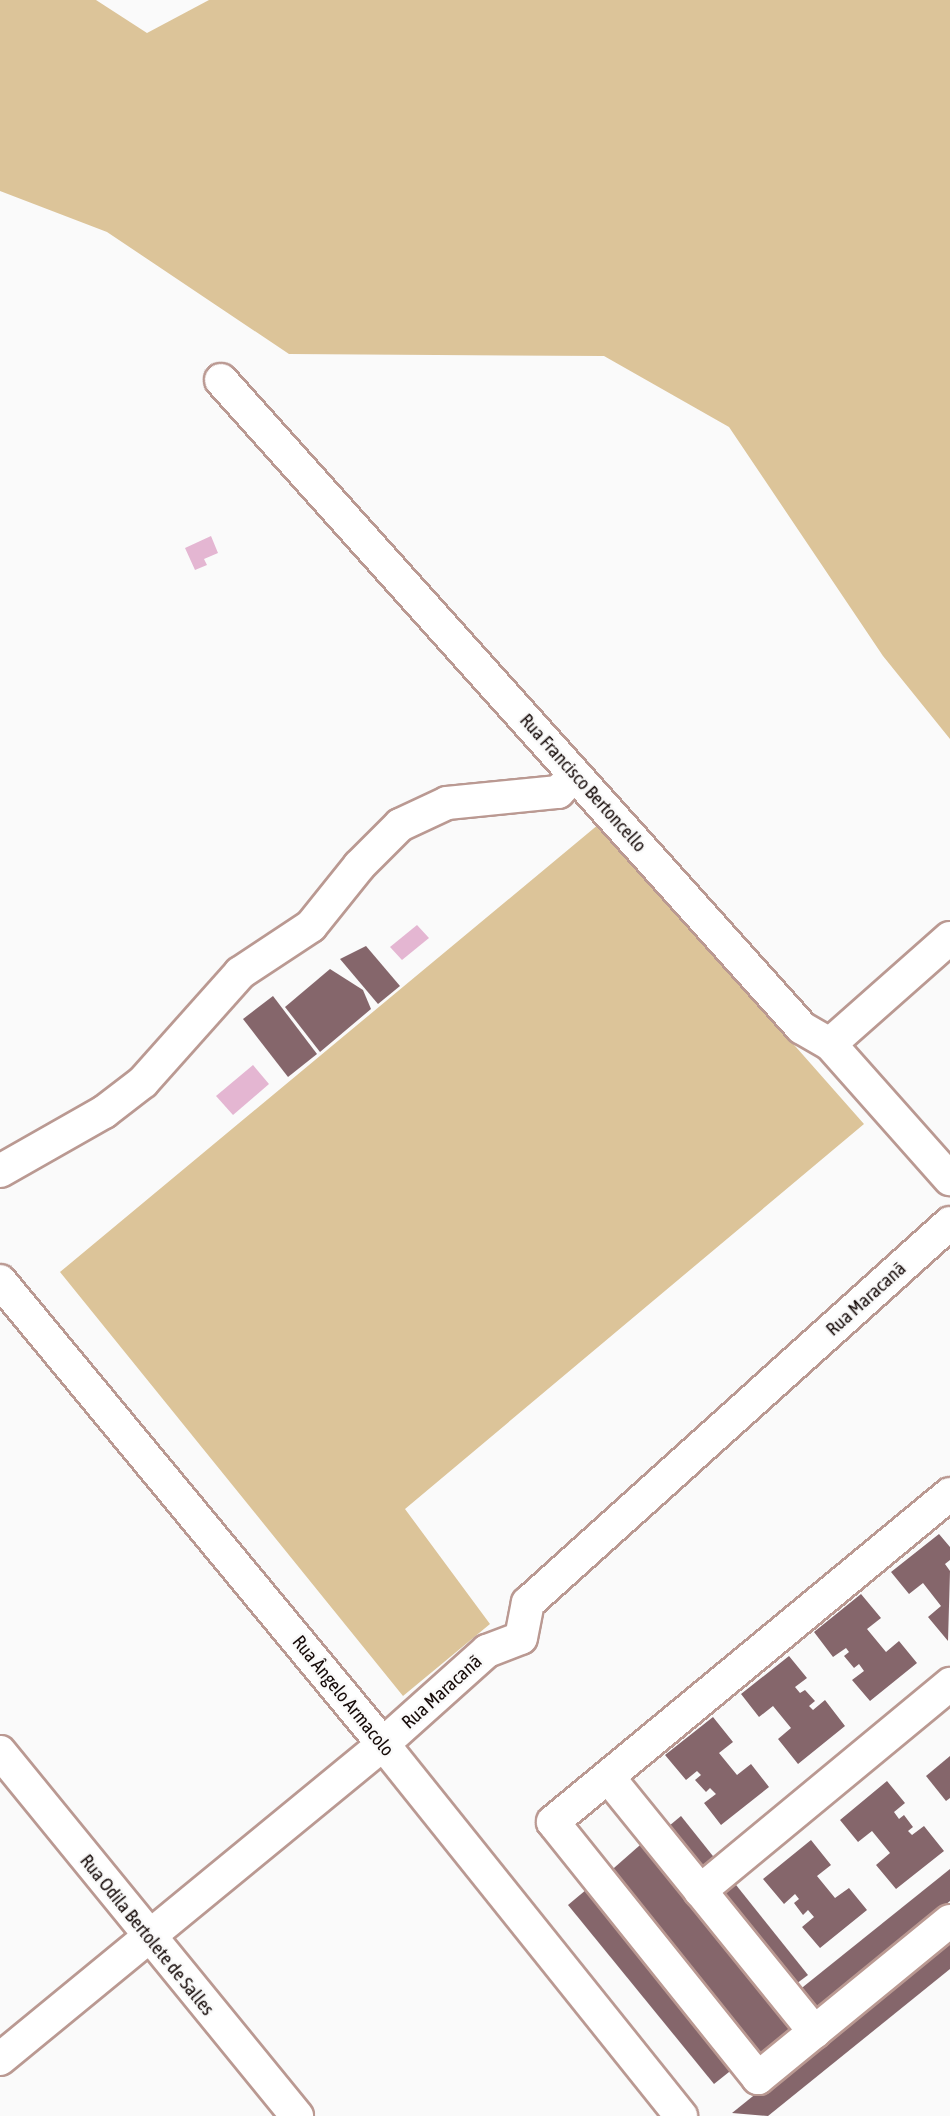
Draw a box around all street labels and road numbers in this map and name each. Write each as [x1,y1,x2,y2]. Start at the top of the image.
street label: Rua Francisco Bertoncello [515,709,651,857]
street label: Rua Maracanã [821,1257,911,1341]
street label: Rua Ângelo Armacolo [287,1631,399,1761]
street label: Rua Maracanã [397,1650,487,1734]
street label: Rua Odila Bertolete de Salles [75,1850,219,2020]

